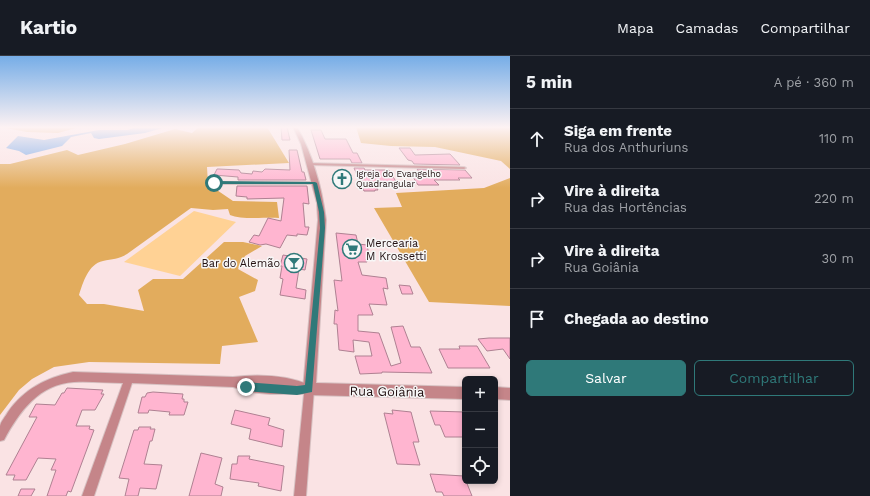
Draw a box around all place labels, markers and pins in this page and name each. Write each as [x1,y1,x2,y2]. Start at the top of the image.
church icon: Igreja do Evangelho Quadrangular [331,168,353,190]
place label: Igreja do Evangelho Quadrangular [356,169,441,189]
place label: Mercearia M Krossetti [366,237,427,263]
supermarket icon: Mercearia M Krossetti [341,238,363,260]
bar icon: Bar do Alemão [283,252,305,274]
place label: Bar do Alemão [202,257,280,270]

